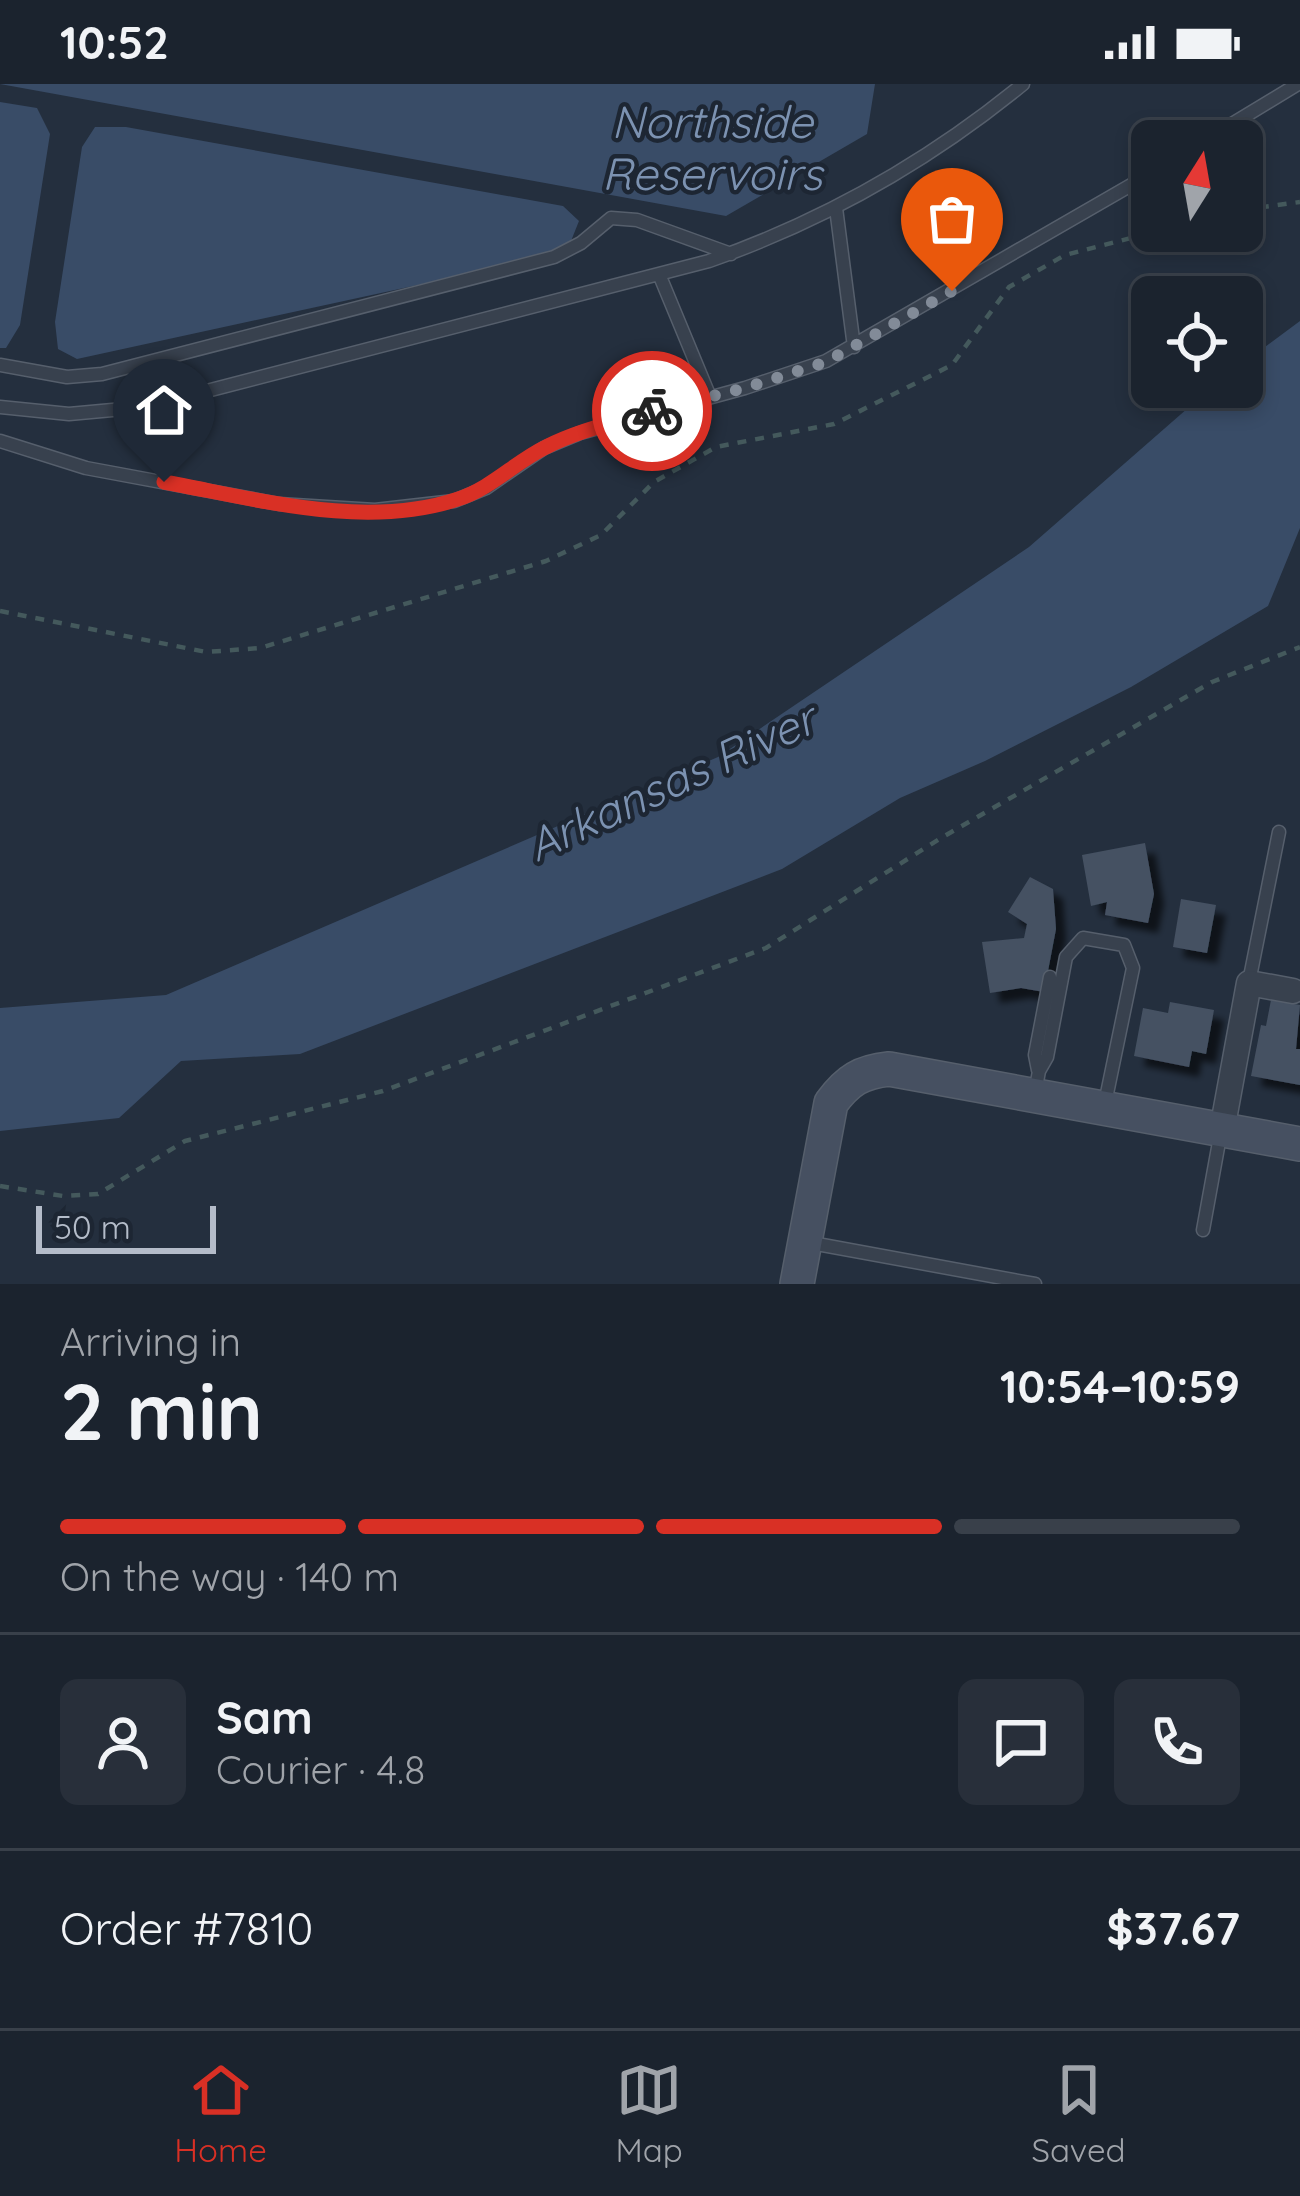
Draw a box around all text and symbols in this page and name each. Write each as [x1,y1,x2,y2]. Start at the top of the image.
text: 10:52 [60,14,169,70]
water label: Northside Reservoirs [602,93,825,201]
north arrow [1131,120,1263,252]
map controls [1131,120,1263,408]
pin [901,168,1003,291]
icon: bag [919,186,985,252]
button: locate [1131,276,1263,408]
courier [592,351,712,471]
pin [113,359,215,482]
icon: home [131,377,197,443]
icon: bike [619,378,685,444]
water label: Arkansas River [517,687,829,872]
scale bar [36,1200,216,1253]
text: 50 m [54,1206,131,1247]
text: Arriving in [60,1317,241,1366]
text: 10:54–10:59 [1000,1358,1240,1414]
text: 2 min [60,1362,263,1460]
text: On the way · 140 m [60,1552,399,1601]
button: person [60,1679,186,1805]
button: chat [958,1679,1084,1805]
button: phone [1114,1679,1240,1805]
text: Sam [216,1689,313,1745]
text: Courier · 4.8 [216,1745,425,1794]
text: Order #7810 [60,1900,313,1956]
text: $37.67 [1107,1900,1240,1956]
tab: Home [174,2057,267,2170]
tab: Map [616,2057,683,2170]
tab: Saved [1032,2057,1126,2170]

